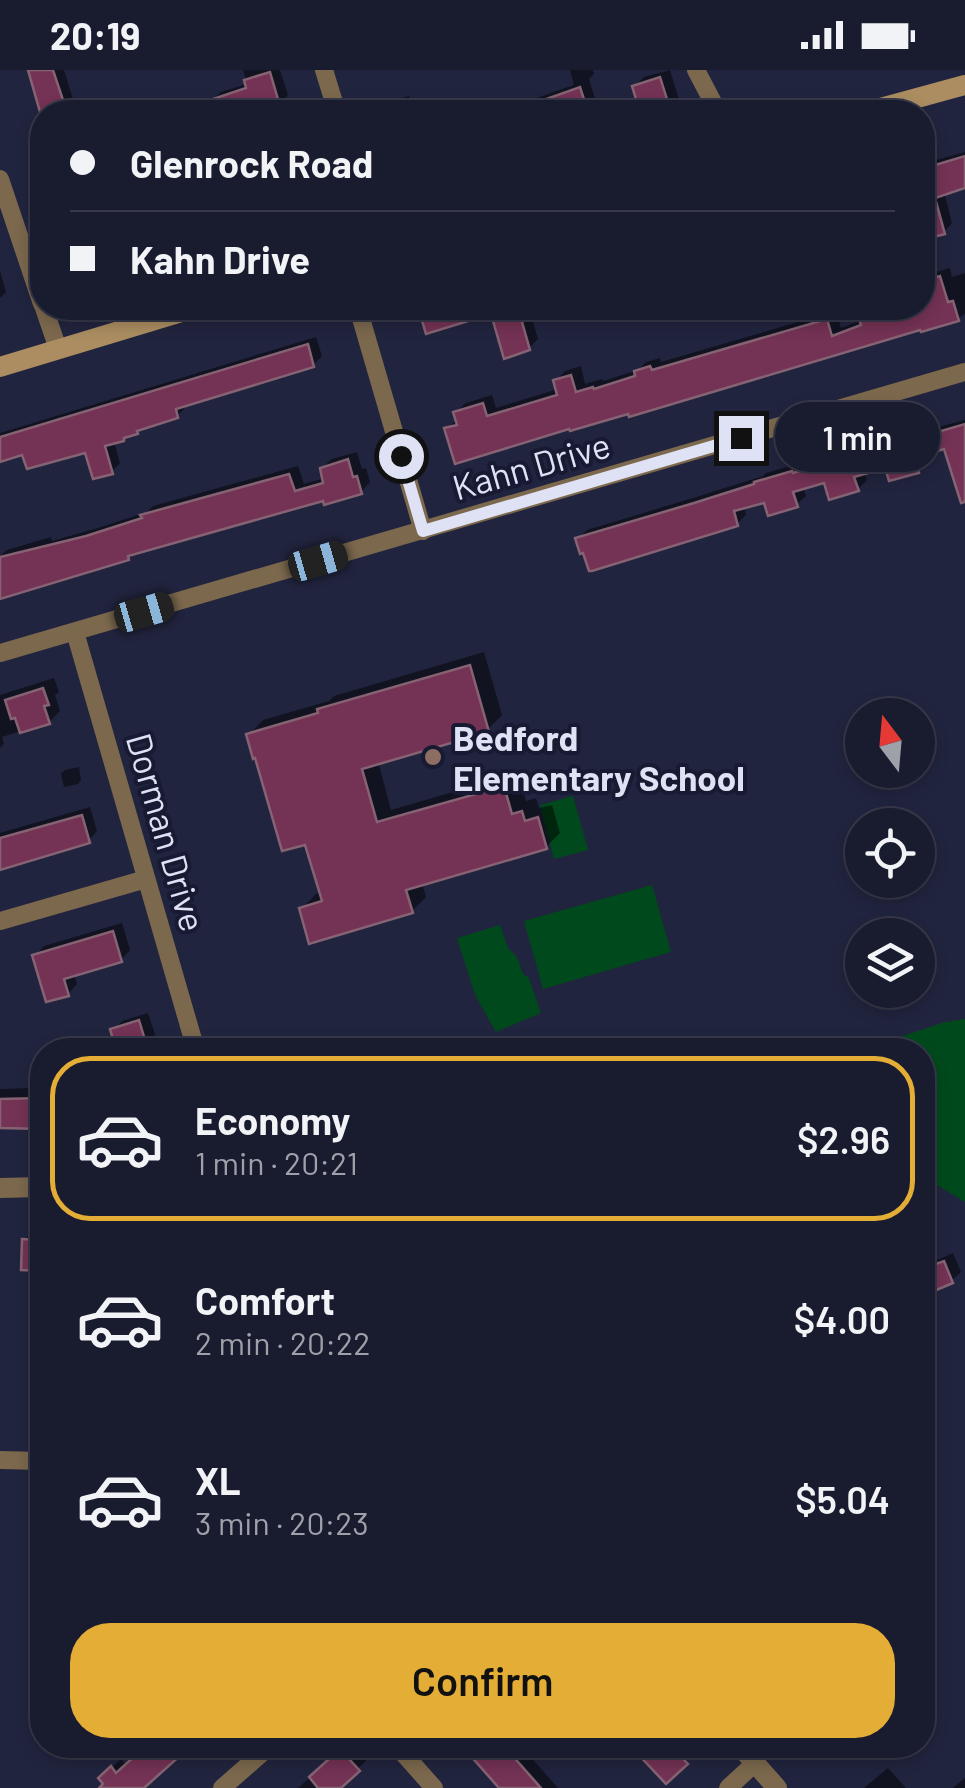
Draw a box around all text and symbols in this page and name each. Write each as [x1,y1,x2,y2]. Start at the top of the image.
text: 20:19 [50,12,140,58]
text: Glenrock Road [130,140,373,186]
text: Kahn Drive [130,236,310,282]
callout: 1 min [776,403,941,473]
route end [719,416,764,461]
text: 1 min [823,418,892,456]
street label: Kahn Drive [447,422,615,508]
route start [379,434,424,479]
car [285,538,351,584]
car [111,589,177,635]
north arrow [845,698,935,788]
map controls [845,698,935,1008]
place label: Bedford Elementary School [453,716,745,798]
street label: Dorman Drive [119,728,215,936]
marker: Bedford Elementary School [422,746,444,768]
button: locate [845,808,935,898]
button: layers [845,918,935,1008]
icon: car [75,1094,165,1184]
text: Economy [195,1097,350,1143]
text: $2.96 [797,1116,890,1162]
text: 1 min · 20:21 [195,1143,358,1181]
icon: car [75,1274,165,1364]
text: Comfort [195,1277,335,1323]
text: $4.00 [794,1296,890,1342]
text: 2 min · 20:22 [195,1323,370,1361]
icon: car [75,1454,165,1544]
text: XL [195,1457,241,1503]
text: $5.04 [795,1476,890,1522]
text: 3 min · 20:23 [195,1503,369,1541]
button: Confirm [70,1623,895,1738]

